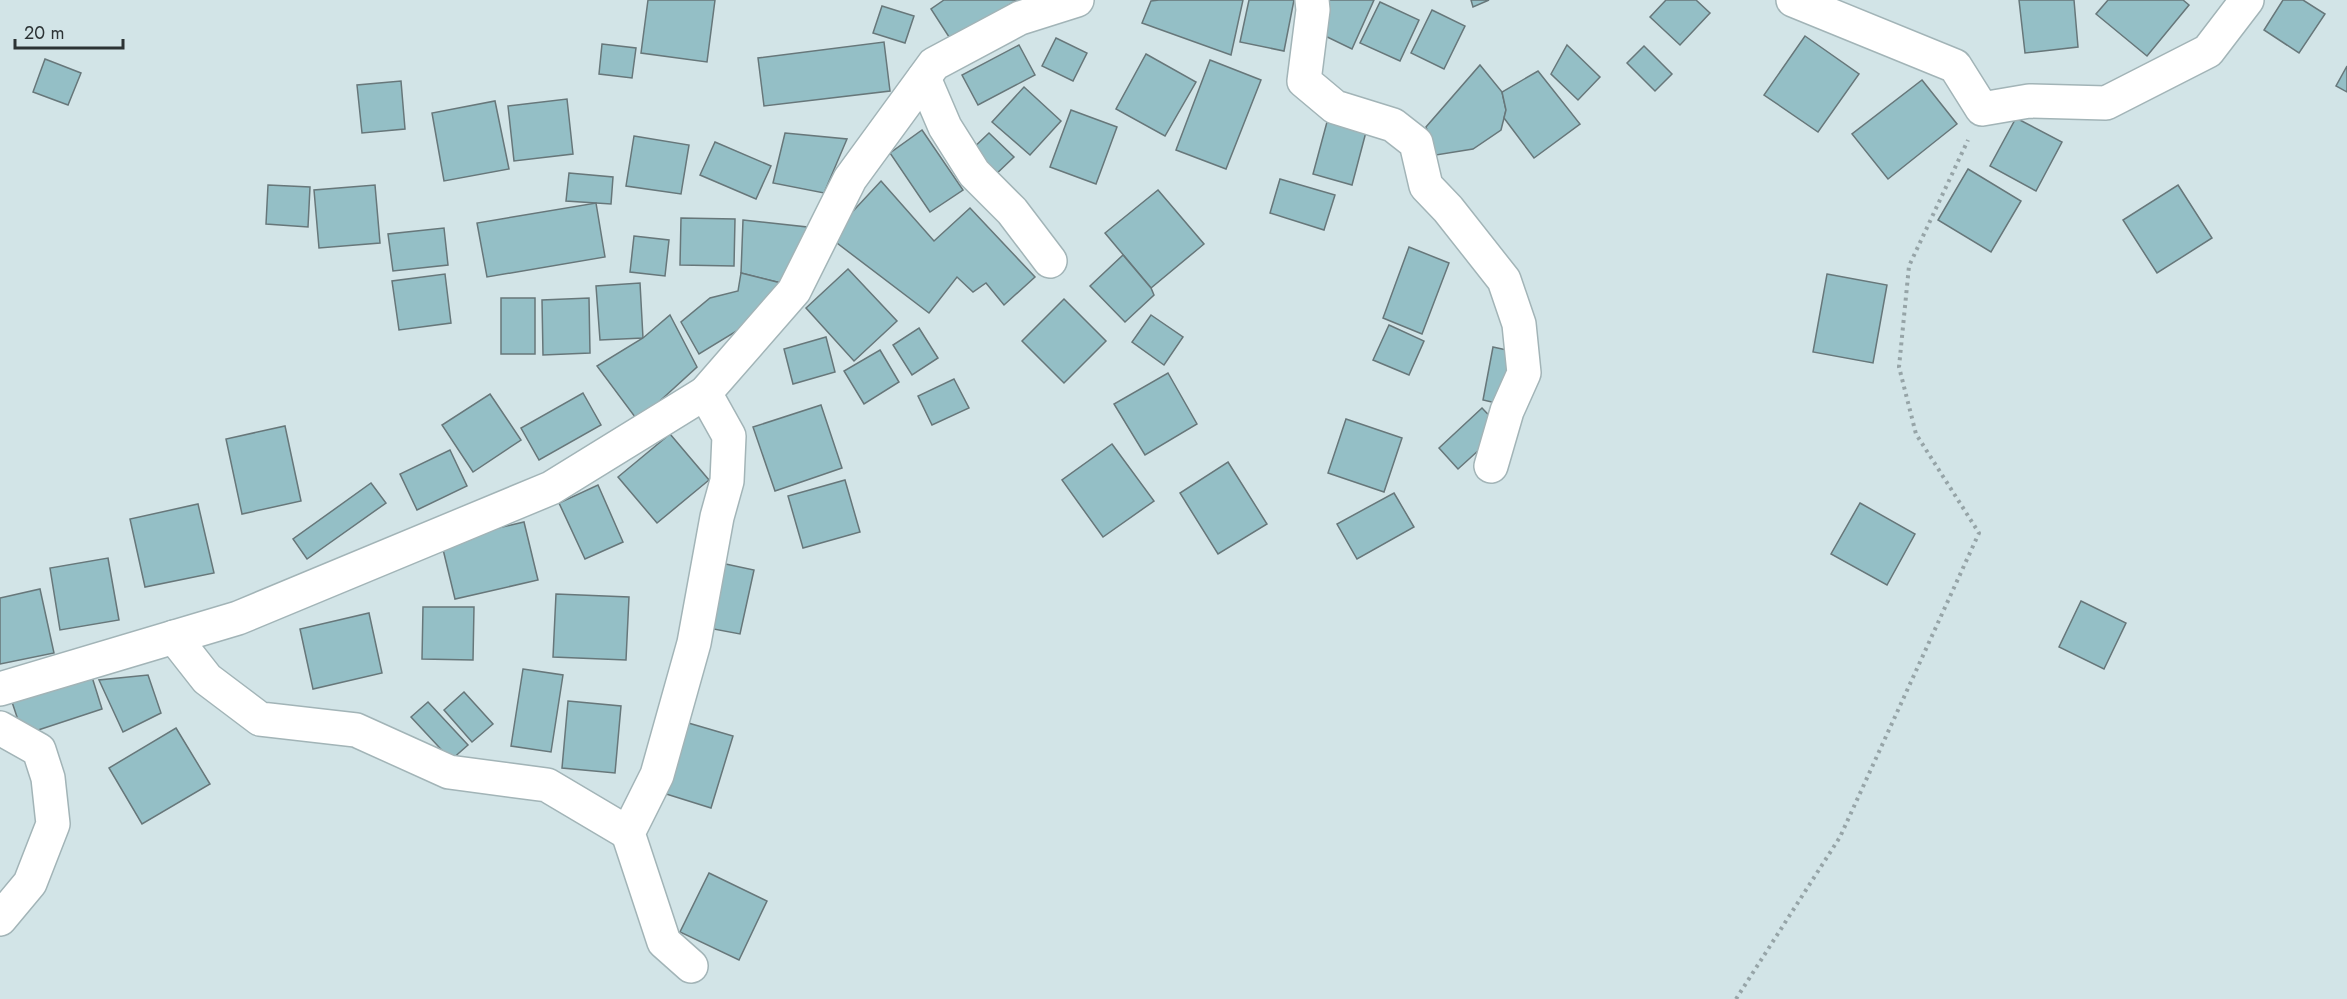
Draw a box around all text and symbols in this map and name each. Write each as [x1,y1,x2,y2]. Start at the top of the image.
scale bar [15,12,123,50]
text: 20 m [24,20,64,46]

